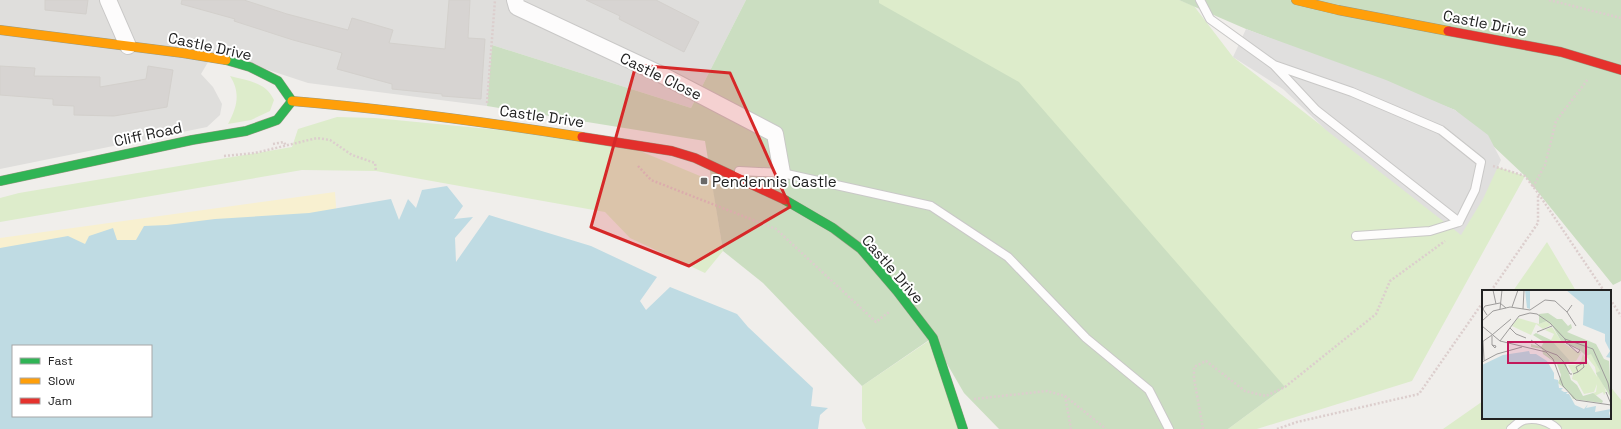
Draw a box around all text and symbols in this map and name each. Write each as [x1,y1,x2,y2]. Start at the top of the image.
street label: Castle Drive [1441,6,1529,40]
street label: Castle Drive [166,28,254,64]
street label: Castle Close [617,48,705,104]
street label: Castle Drive [498,101,586,131]
street label: Cliff Road [112,118,184,150]
place label: Pendennis Castle [712,172,837,191]
marker: Pendennis Castle [699,176,709,186]
street label: Castle Drive [858,231,928,307]
inset map [1482,290,1611,419]
legend [12,345,152,417]
text: Fast [48,353,73,369]
text: Slow [48,373,75,389]
text: Jam [48,393,72,409]

